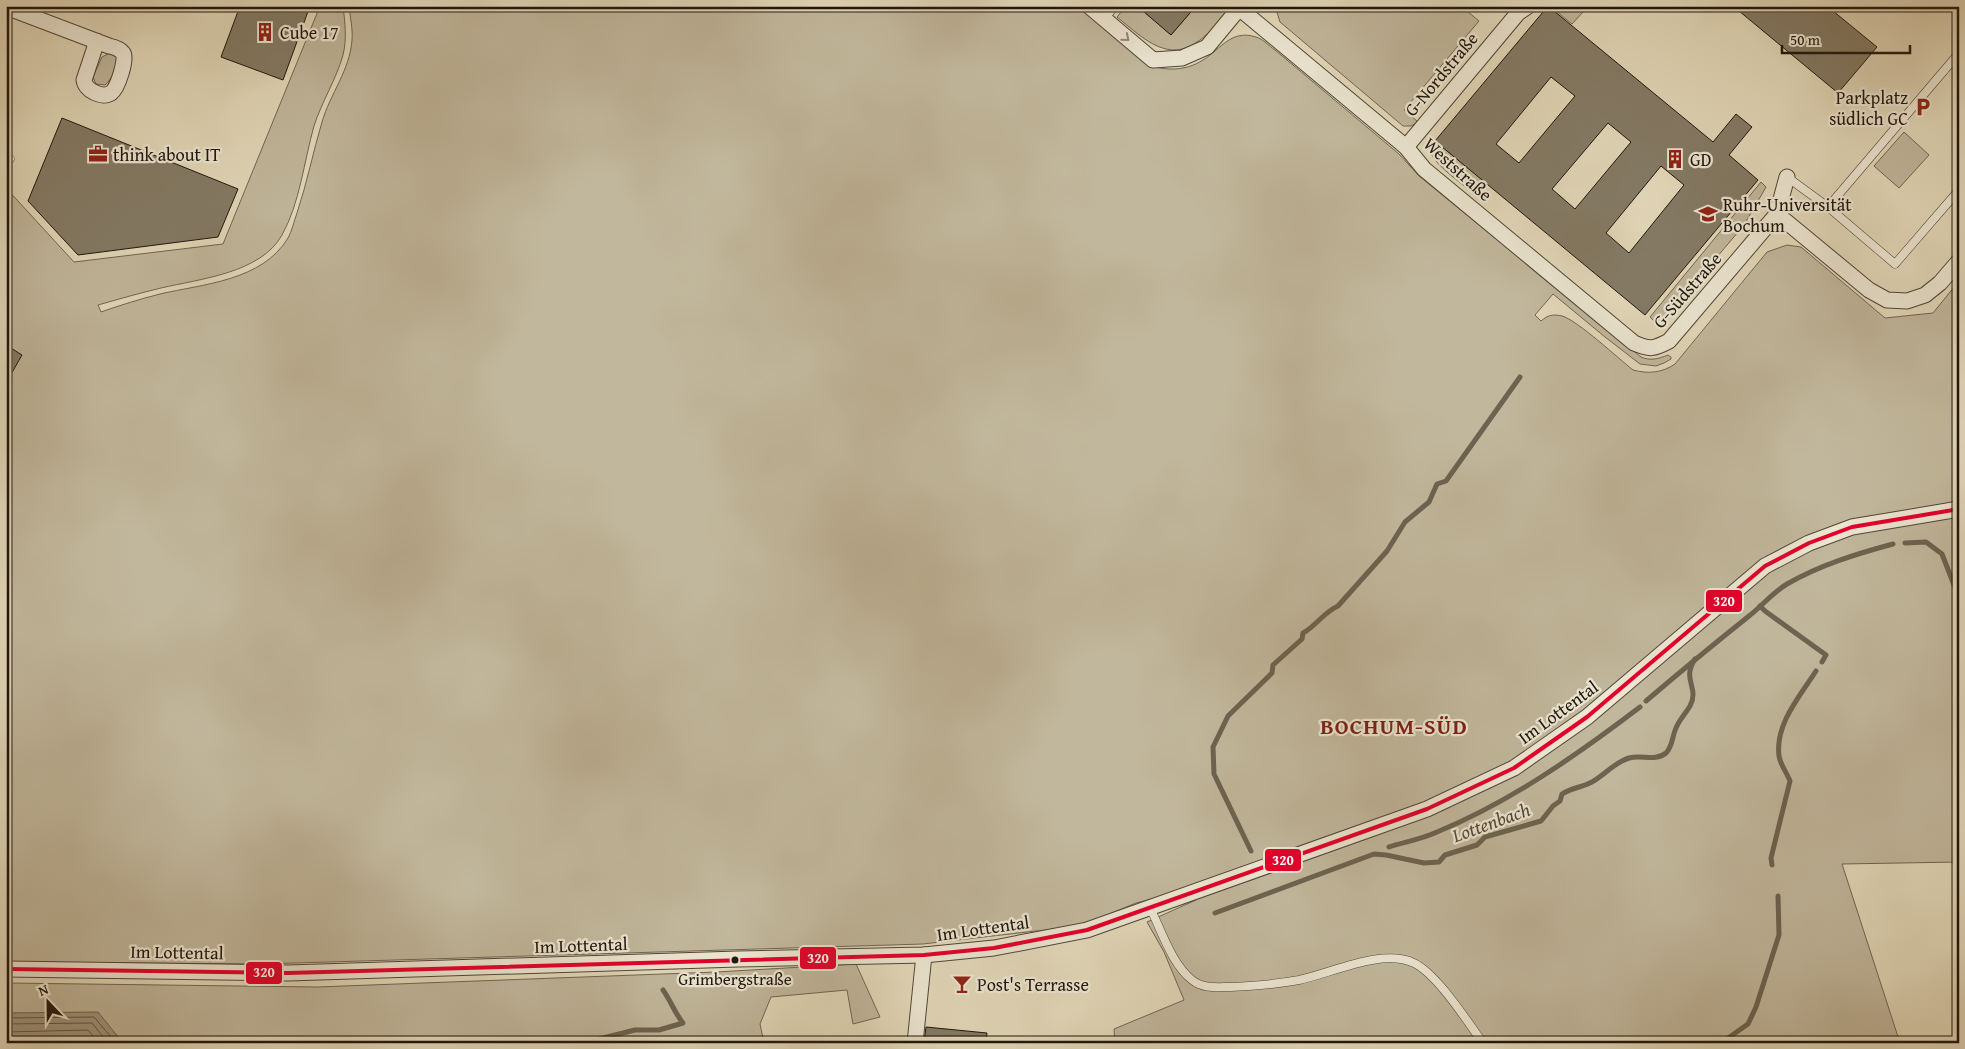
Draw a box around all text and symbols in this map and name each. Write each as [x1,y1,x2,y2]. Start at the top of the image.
place label: Cube 17 [280,19,339,46]
building icon: Cube 17 [254,21,276,43]
scale bar [1782,22,1910,54]
street label: G-Nordstraße [1398,26,1484,122]
text: 50 m [1790,29,1821,50]
one-way arrow [1121,32,1130,41]
place label: Parkplatz südlich GC [1829,84,1908,132]
parking icon: Parkplatz südlich GC [1912,96,1934,118]
street label: Weststraße [1417,131,1499,207]
place label: think about IT [113,141,220,168]
office icon: think about IT [87,143,109,165]
place label: GD [1690,146,1712,173]
building icon: GD [1664,148,1686,170]
place label: Ruhr-Universität Bochum [1723,191,1852,239]
school or university icon: Ruhr-Universität Bochum [1697,203,1719,225]
street label: G-Südstraße [1646,246,1728,334]
line badge: 320 [1705,589,1743,613]
text: 320 [1713,591,1735,611]
street label: Im Lottental [1512,674,1604,750]
district label: BOCHUM-SÜD [1320,710,1468,742]
water label: Lottenbach [1447,795,1534,849]
line badge: 320 [1264,848,1302,872]
text: 320 [1272,850,1294,870]
street label: Im Lottental [935,908,1031,948]
street label: Im Lottental [534,930,628,960]
street label: Im Lottental [130,938,224,966]
line badge: 320 [799,946,837,970]
text: 320 [807,948,829,968]
marker: Grimbergstraße [730,955,740,965]
line badge: 320 [245,961,283,985]
text: 320 [253,962,275,982]
place label: Grimbergstraße [678,966,792,991]
place label: Post's Terrasse [977,971,1089,998]
bar icon: Post's Terrasse [951,973,973,995]
north arrow [22,976,72,1026]
text: N [35,979,52,1001]

